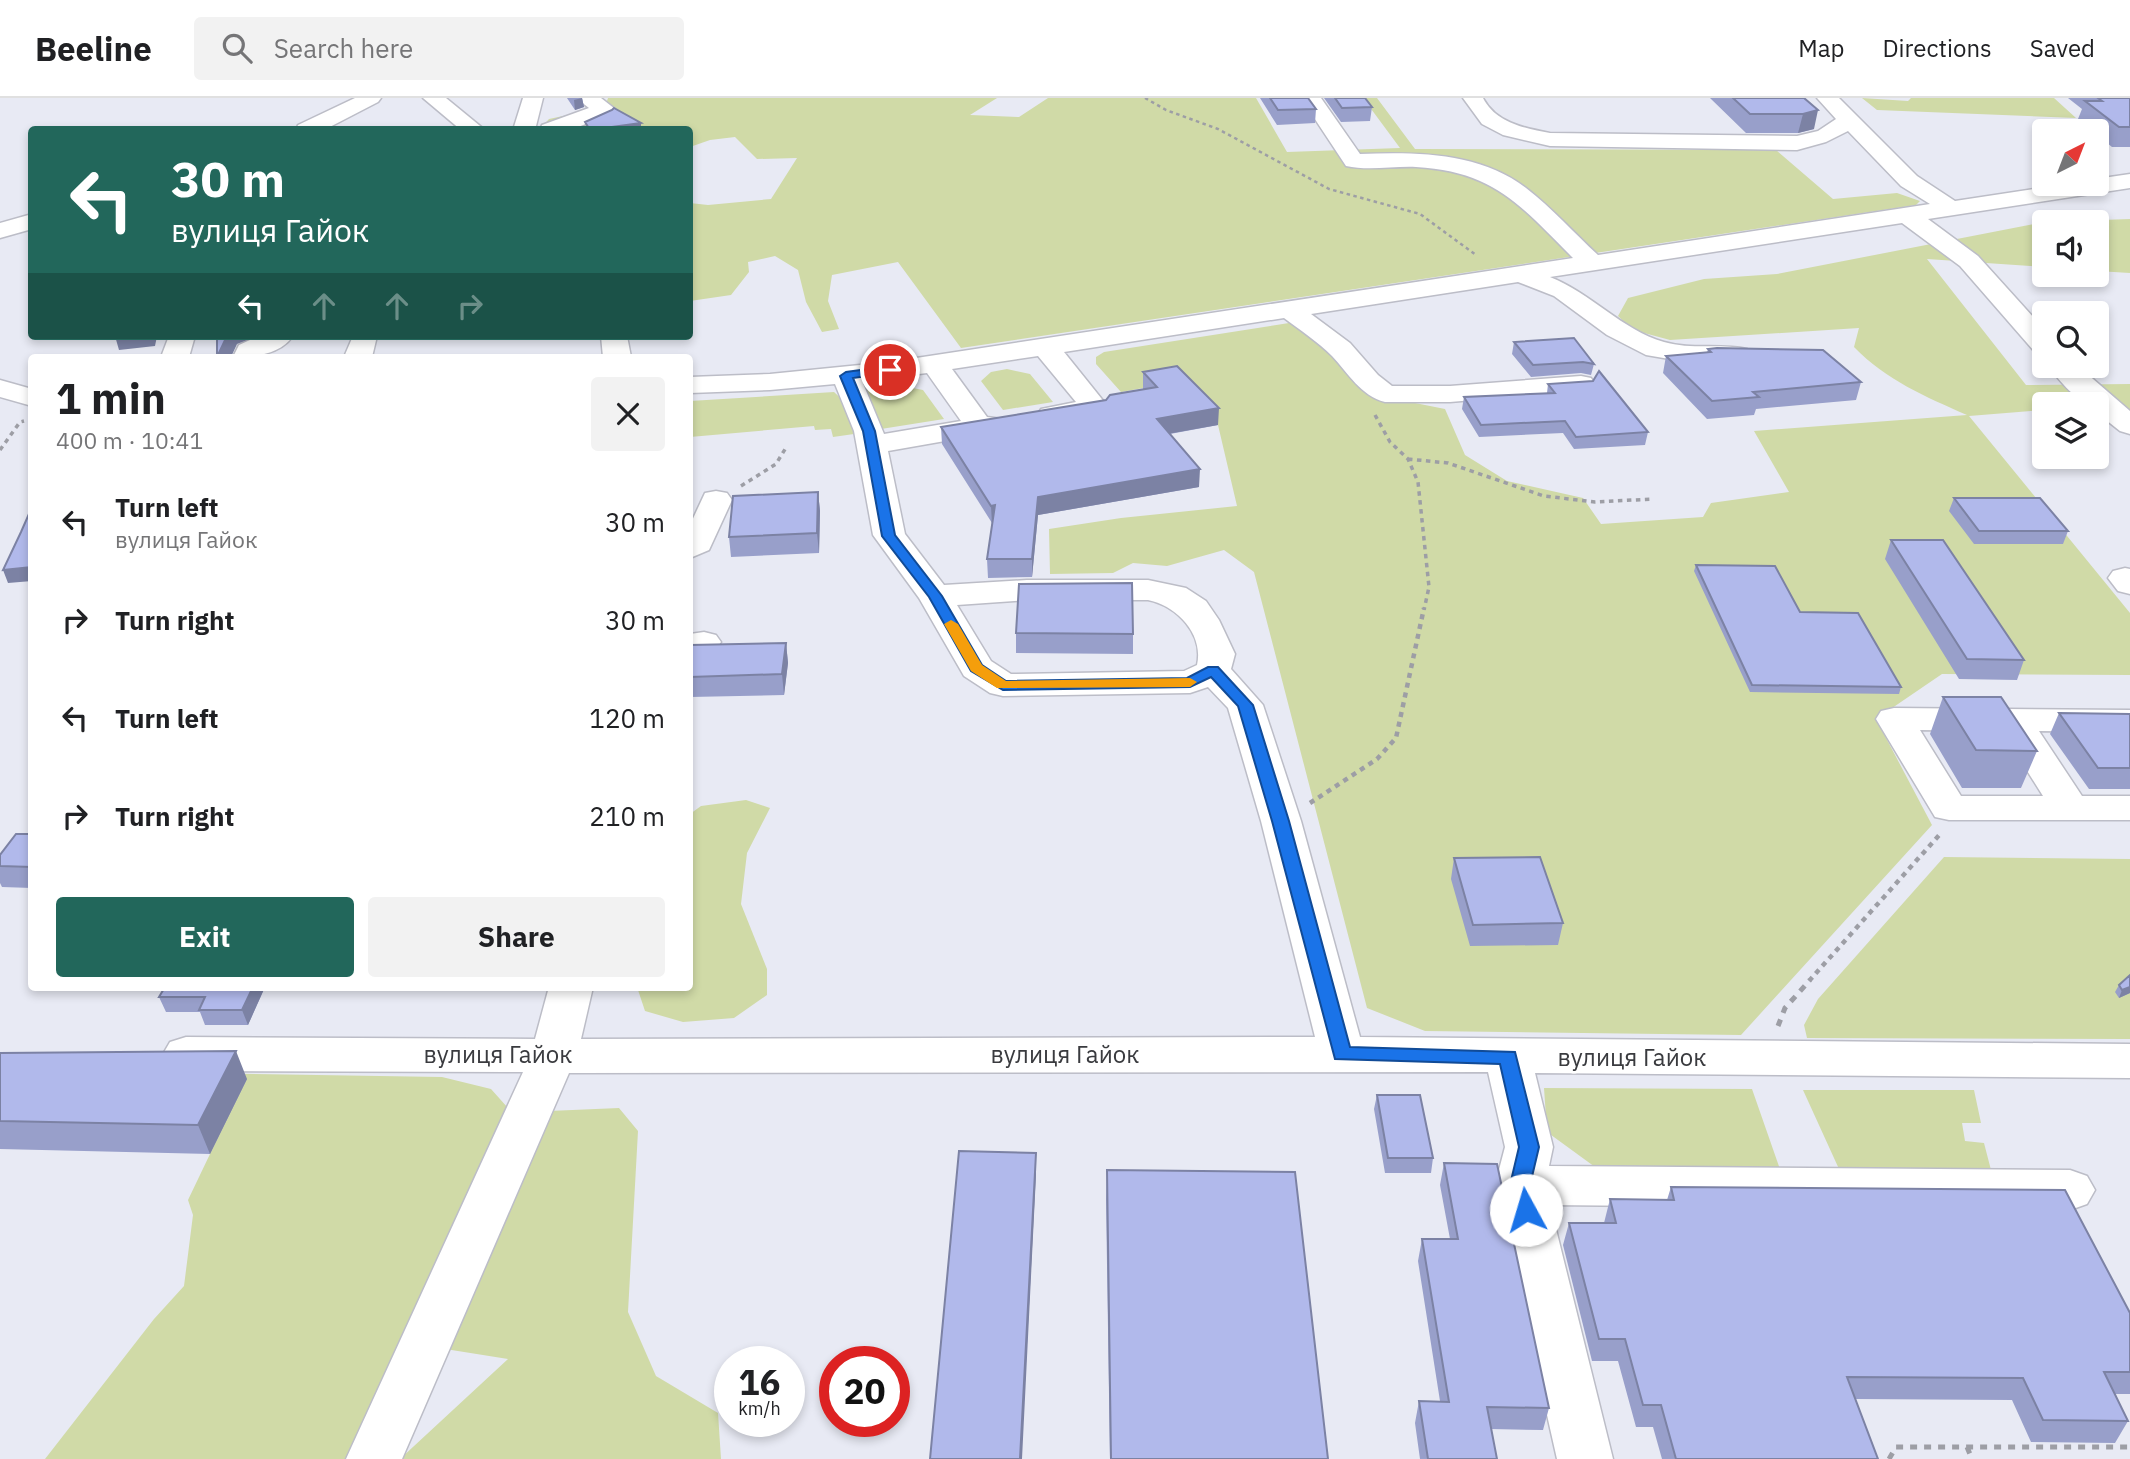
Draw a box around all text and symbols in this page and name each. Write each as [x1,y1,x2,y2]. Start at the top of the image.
search box [194,17,684,80]
text: Beeline [35,27,152,70]
icon: search [218,29,256,67]
text: Search here [274,31,413,65]
text: Map [1798,32,1844,64]
text: Directions [1882,32,1992,64]
text: Saved [2030,32,2095,64]
north arrow [2032,119,2109,196]
map controls [2032,119,2109,469]
text: 30 m [171,147,285,210]
icon: left [56,154,147,245]
text: вулиця Гайок [171,209,369,251]
button: sound [2032,210,2109,287]
icon: left [232,287,270,325]
icon: ahead [305,287,343,325]
icon: ahead [378,287,416,325]
icon: right [451,287,489,325]
button: search [2032,301,2109,378]
pin [860,340,920,400]
icon: arrive [871,351,909,389]
text: 1 min [56,371,166,426]
button: close [591,377,665,451]
button: layers [2032,392,2109,469]
text: 400 m · 10:41 [56,425,203,455]
text: Turn left [115,490,218,524]
icon: left [56,503,94,541]
text: 30 m [605,505,665,539]
text: вулиця Гайок [115,524,258,554]
icon: right [56,601,94,639]
text: Turn right [115,603,234,637]
text: 30 m [605,603,665,637]
icon: left [56,699,94,737]
text: Turn left [115,701,218,735]
text: 120 m [589,701,665,735]
icon: right [56,797,94,835]
text: Turn right [115,799,234,833]
text: 210 m [589,799,665,833]
button: Exit [56,897,354,977]
button: Share [368,897,665,977]
street label: вулиця Гайок [424,1038,572,1070]
street label: вулиця Гайок [991,1038,1139,1070]
street label: вулиця Гайок [1558,1041,1706,1073]
position arrow [1489,1173,1563,1247]
speed limit sign: 20 [819,1346,910,1437]
text: 16 [738,1359,781,1405]
text: km/h [738,1397,781,1420]

